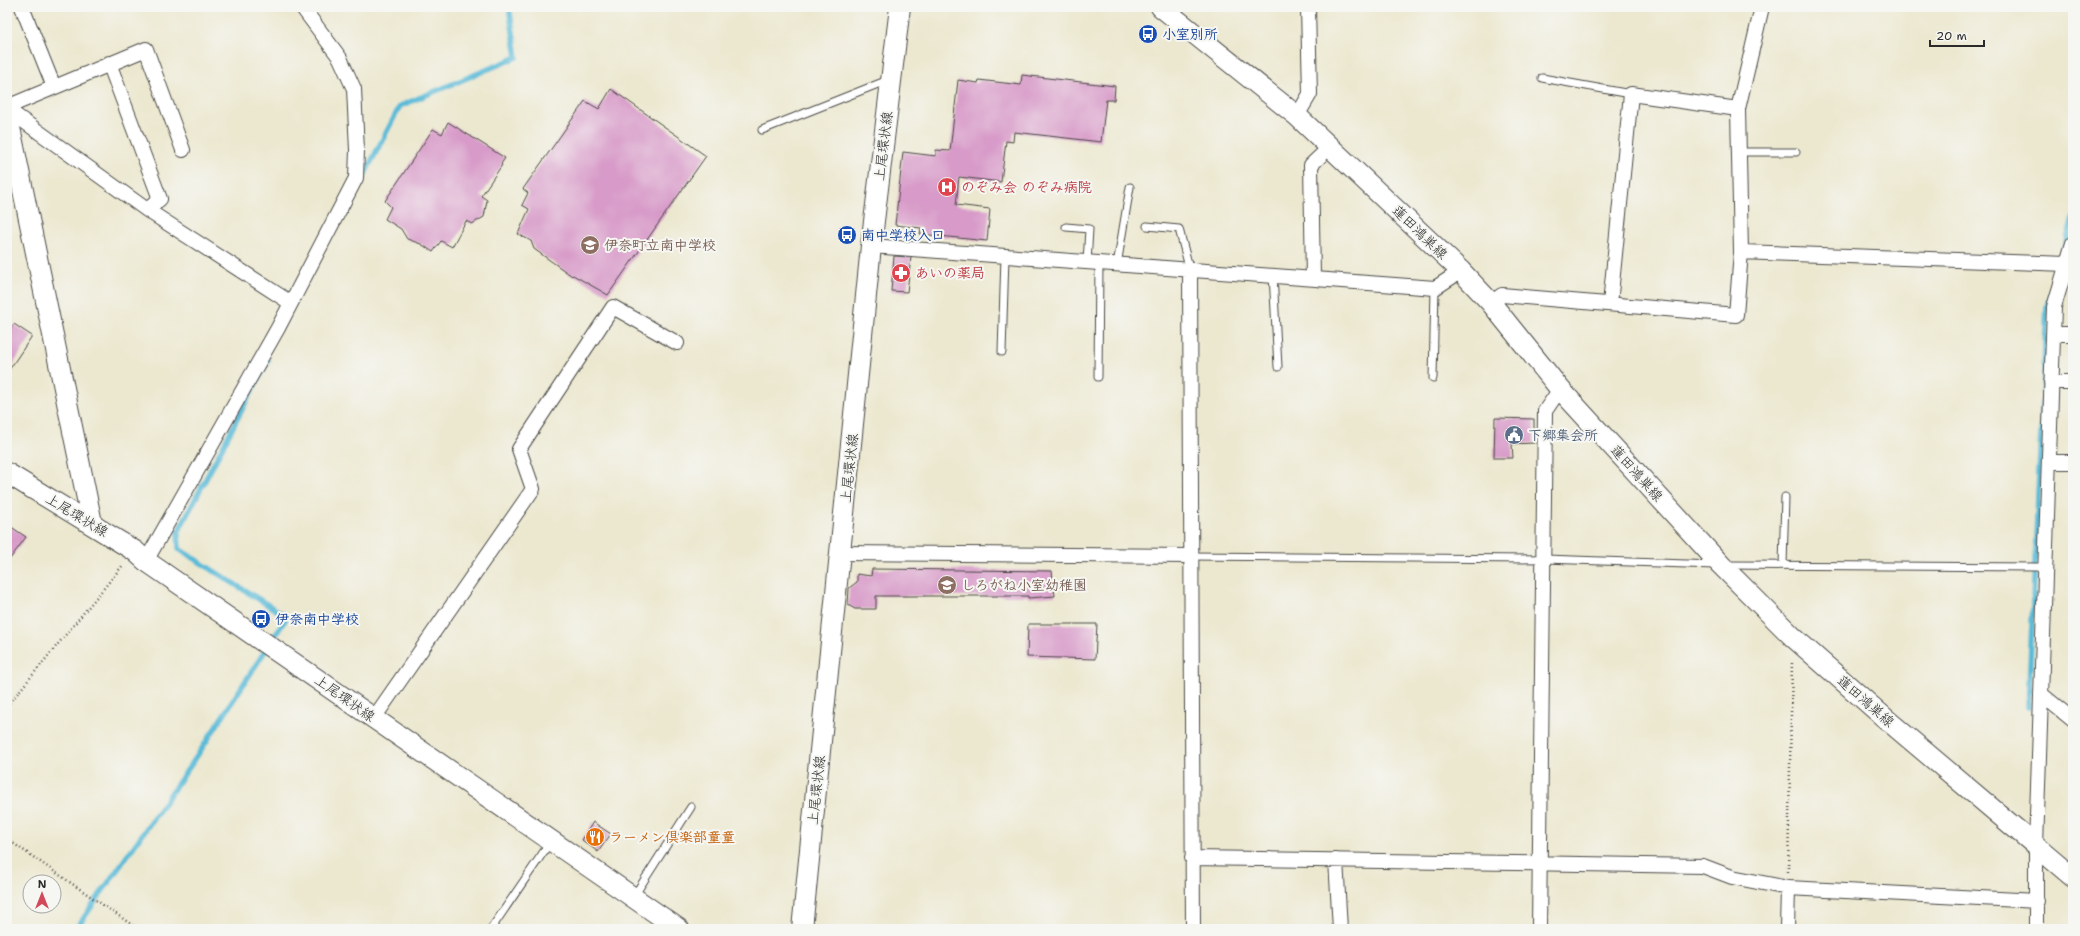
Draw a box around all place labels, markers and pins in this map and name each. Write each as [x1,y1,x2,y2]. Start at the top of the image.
bus stop icon: 小室別所 [1137,23,1159,45]
place label: 小室別所 [1162,25,1218,43]
hospital icon: のぞみ会 のぞみ病院 [936,176,958,198]
place label: のぞみ会 のぞみ病院 [961,178,1092,196]
bus stop icon: 南中学校入口 [836,224,858,246]
place label: 南中学校入口 [861,226,945,244]
school or university icon: 伊奈町立南中学校 [579,234,601,256]
place label: 伊奈町立南中学校 [604,236,716,254]
pharmacy icon: あいの薬局 [890,262,912,284]
place label: あいの薬局 [915,264,985,282]
public building icon: 下郷集会所 [1503,424,1525,446]
place label: 下郷集会所 [1528,426,1598,444]
school or university icon: しろがね小室幼稚園 [936,574,958,596]
place label: しろがね小室幼稚園 [961,576,1087,594]
bus stop icon: 伊奈南中学校 [250,608,272,630]
place label: 伊奈南中学校 [275,610,359,628]
restaurant icon: ラーメン倶楽部童童 [584,826,606,848]
place label: ラーメン倶楽部童童 [609,828,735,846]

